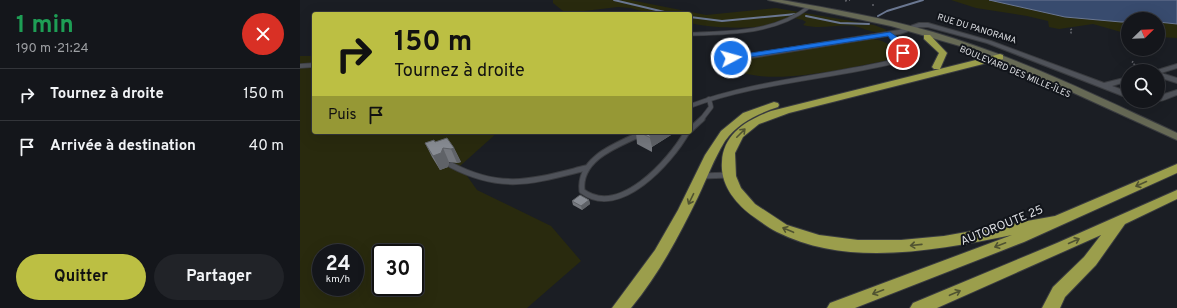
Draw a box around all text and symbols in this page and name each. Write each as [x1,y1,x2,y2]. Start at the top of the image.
text: 1 min [16,11,74,41]
street label: RUE DU PANORAMA [936,12,1018,46]
north arrow [1121,12,1165,56]
map controls [1121,12,1165,108]
button: close [242,13,284,55]
text: 150 m [394,25,472,61]
icon: right [328,28,380,80]
pin [886,36,920,70]
position arrow [710,37,752,79]
text: 190 m · 21:24 [16,41,89,57]
icon: arrive [892,42,914,64]
street label: BOULEVARD DES MILLE-ÎLES [958,43,1073,100]
text: Tournez à droite [394,60,525,83]
button: search [1121,64,1165,108]
icon: right [16,84,38,106]
text: Tournez à droite [50,85,164,104]
text: 150 m [243,85,284,104]
icon: arrive [365,104,387,126]
text: Puis [328,106,357,125]
one-way arrow [736,128,746,138]
icon: arrive [16,136,38,158]
text: Arrivée à destination [50,137,196,156]
text: 40 m [249,137,284,156]
one-way arrow [1136,181,1148,188]
one-way arrow [686,192,694,204]
street label: AUTOROUTE 25 [958,202,1046,250]
one-way arrow [782,226,794,233]
one-way arrow [1068,237,1080,245]
one-way arrow [910,241,923,249]
one-way arrow [994,241,1006,249]
speed limit sign: 30 [372,244,424,296]
text: 24 [325,252,351,278]
button: Quitter [16,254,146,300]
button: Partager [154,254,284,300]
text: km/h [326,273,350,286]
one-way arrow [873,288,885,296]
one-way arrow [948,288,960,296]

